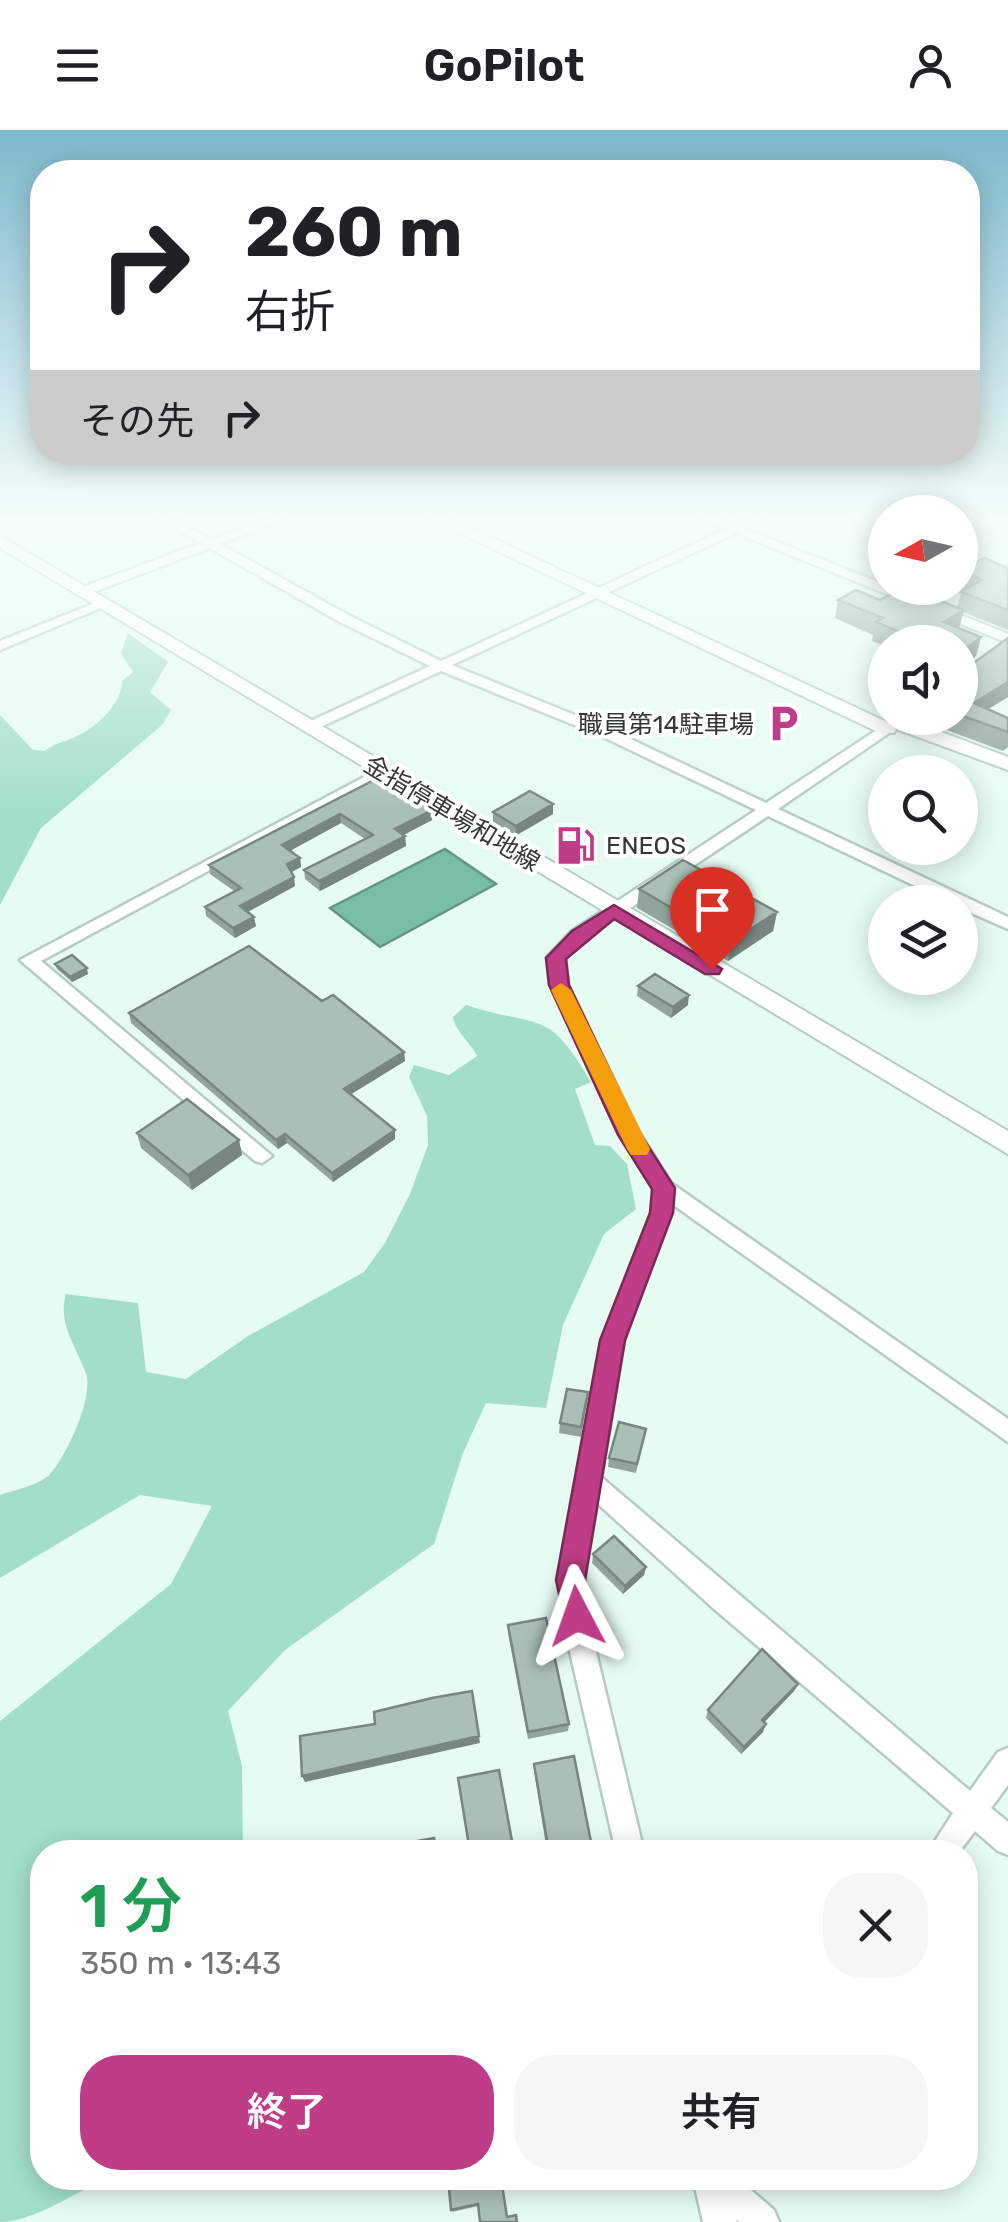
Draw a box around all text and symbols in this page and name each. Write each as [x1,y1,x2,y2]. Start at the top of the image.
icon: menu [50,38,105,93]
icon: person [903,38,958,93]
text: GoPilot [424,39,584,92]
text: 260 m [245,191,463,274]
icon: right [80,200,210,330]
text: 右折 [245,285,335,338]
icon: right [214,390,269,445]
text: その先 [80,398,194,444]
north arrow [868,495,978,605]
map controls [868,495,978,995]
button: sound [868,625,978,735]
parking icon: 職員第14駐車場 [763,703,805,745]
place label: 職員第14駐車場 [578,710,754,739]
street label: 金指停車場和地線 [359,749,545,877]
button: search [868,755,978,865]
fuel station icon: ENEOS [555,824,597,866]
place label: ENEOS [606,831,686,860]
pin [670,867,755,970]
icon: arrive [685,882,740,937]
button: layers [868,885,978,995]
position arrow [525,1564,629,1668]
text: 1 分 [80,1871,182,1942]
button: close [823,1873,928,1978]
text: 350 m · 13:43 [80,1944,281,1982]
button: 終了 [80,2055,494,2170]
button: 共有 [514,2055,928,2170]

